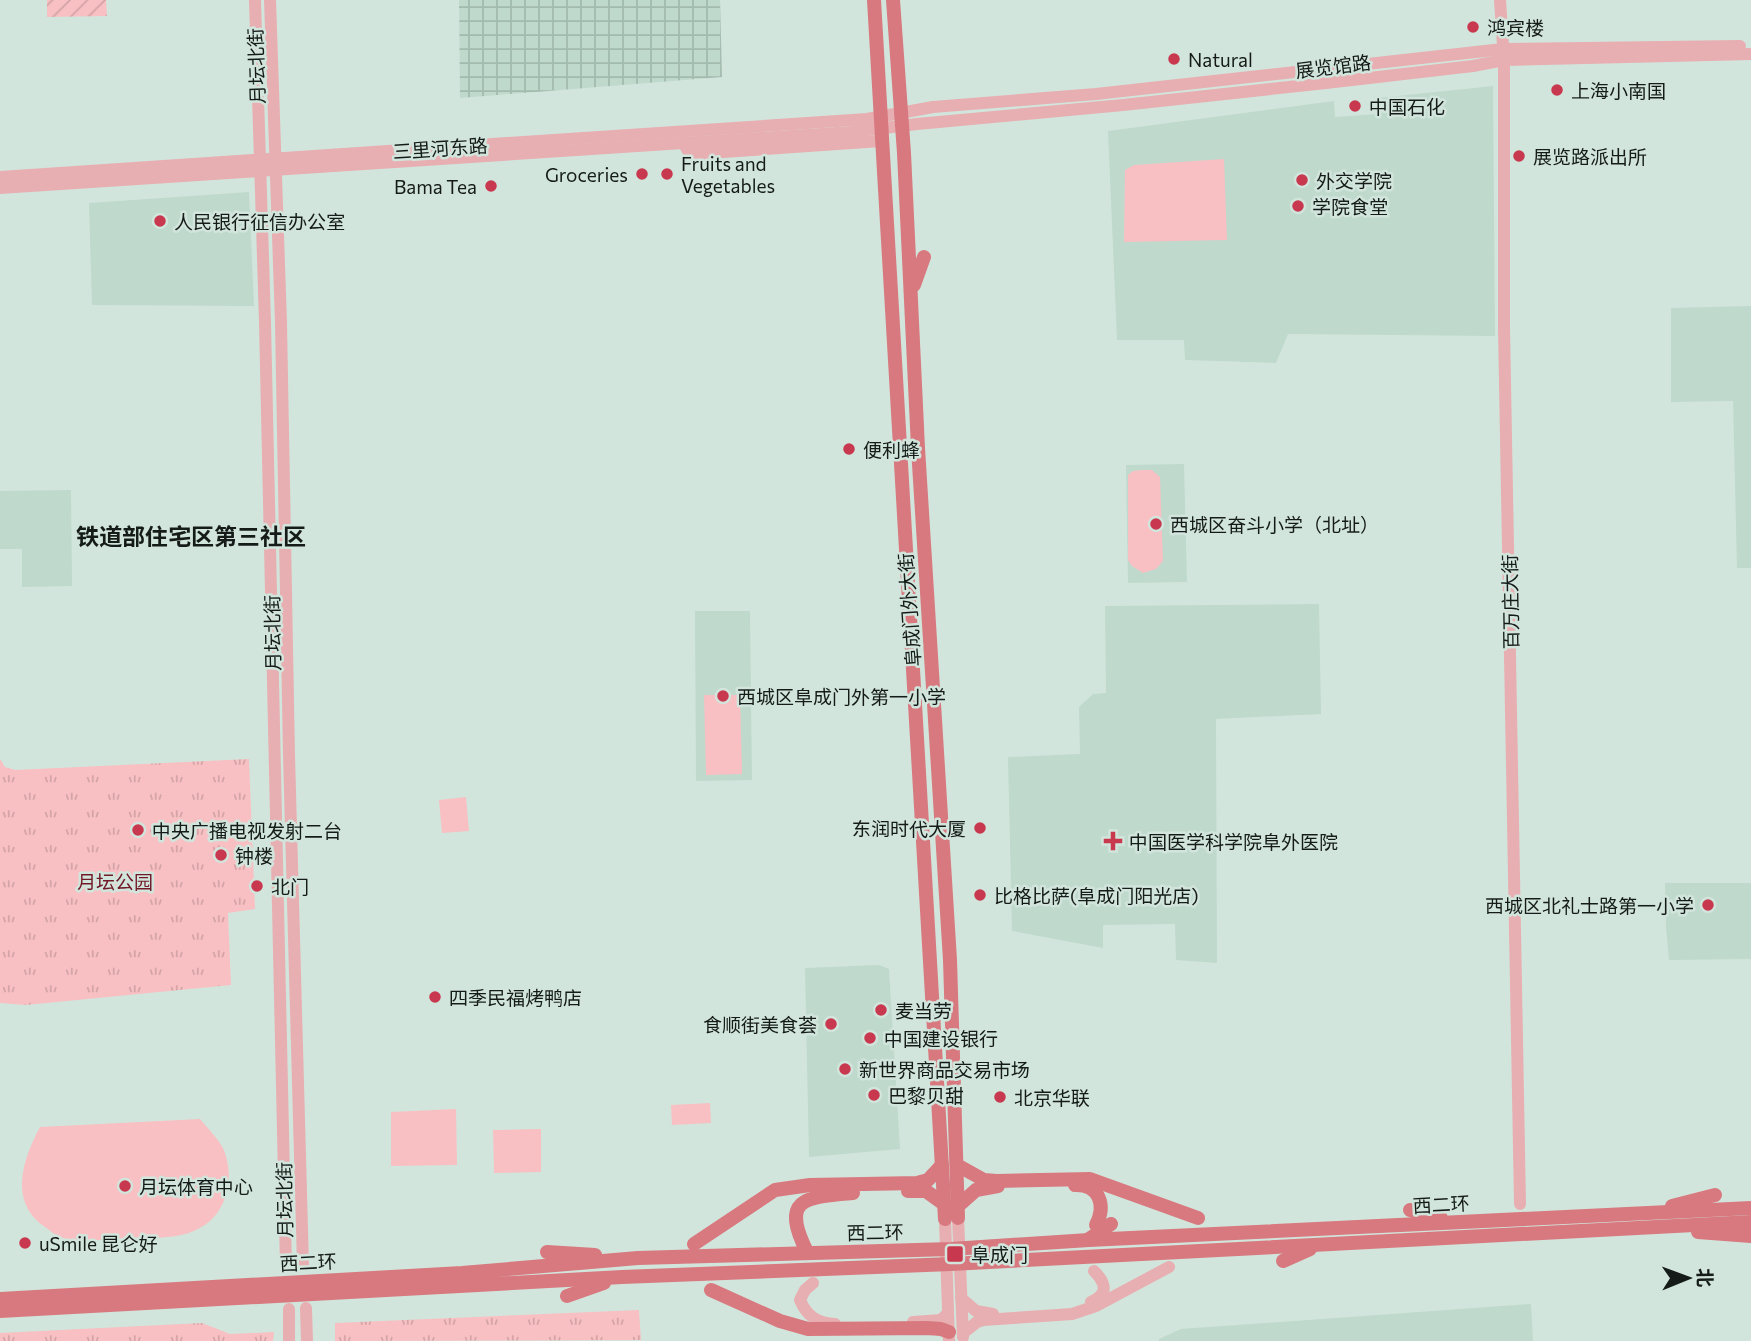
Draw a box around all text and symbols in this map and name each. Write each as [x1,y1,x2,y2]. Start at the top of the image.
place label: 鸿宾楼 [1487,16,1544,39]
marker: 鸿宾楼 [1465,19,1481,35]
street label: 月坛北街 [243,28,269,104]
place label: Natural [1188,48,1253,71]
street label: 展览馆路 [1294,50,1372,82]
marker: Natural [1166,51,1182,67]
place label: 上海小南国 [1571,79,1666,102]
marker: 上海小南国 [1549,82,1565,98]
place label: 中国石化 [1369,95,1445,118]
marker: 中国石化 [1347,98,1363,114]
street label: 三里河东路 [392,133,488,163]
place label: 展览路派出所 [1533,145,1647,168]
marker: 展览路派出所 [1511,148,1527,164]
place label: Fruits and Vegetables [681,152,775,197]
place label: Groceries [545,163,628,186]
marker: Groceries [634,166,650,182]
marker: Fruits and Vegetables [659,166,675,182]
place label: 外交学院 [1316,169,1392,192]
marker: 外交学院 [1294,172,1310,188]
place label: Bama Tea [394,175,477,198]
marker: Bama Tea [483,178,499,194]
place label: 学院食堂 [1312,195,1388,218]
marker: 学院食堂 [1290,198,1306,214]
place label: 人民银行征信办公室 [174,210,345,233]
marker: 人民银行征信办公室 [152,213,168,229]
place label: 便利蜂 [863,438,920,461]
marker: 便利蜂 [841,441,857,457]
place label: 西城区奋斗小学（北址） [1170,513,1379,536]
marker: 西城区奋斗小学（北址） [1148,516,1164,532]
district label: 铁道部住宅区第三社区 [76,522,306,550]
street label: 阜成门外大街 [894,552,924,668]
street label: 百万庄大街 [1498,554,1522,650]
street label: 月坛北街 [260,595,284,671]
place label: 西城区阜成门外第一小学 [737,685,946,708]
marker: 西城区阜成门外第一小学 [715,688,731,704]
place label: 东润时代大厦 [852,817,966,840]
place label: 中央广播电视发射二台 [152,819,342,842]
marker: 东润时代大厦 [972,820,988,836]
marker: 中央广播电视发射二台 [130,822,146,838]
place label: 中国医学科学院阜外医院 [1129,830,1338,853]
marker: 中国医学科学院阜外医院 [1103,831,1123,851]
place label: 钟楼 [235,844,273,867]
marker: 钟楼 [213,847,229,863]
park label: 月坛公园 [77,870,153,893]
place label: 北门 [271,875,309,898]
marker: 北门 [249,878,265,894]
place label: 比格比萨(阜成门阳光店) [994,884,1199,907]
marker: 比格比萨(阜成门阳光店) [972,887,988,903]
place label: 西城区北礼士路第一小学 [1485,894,1694,917]
marker: 西城区北礼士路第一小学 [1700,897,1716,913]
place label: 四季民福烤鸭店 [449,986,582,1009]
marker: 四季民福烤鸭店 [427,989,443,1005]
place label: 麦当劳 [895,999,952,1022]
marker: 麦当劳 [873,1002,889,1018]
place label: 食顺街美食荟 [703,1013,817,1036]
marker: 食顺街美食荟 [823,1016,839,1032]
place label: 中国建设银行 [884,1027,998,1050]
marker: 中国建设银行 [862,1030,878,1046]
place label: 新世界商品交易市场 [859,1058,1030,1081]
marker: 新世界商品交易市场 [837,1061,853,1077]
place label: 巴黎贝甜 [888,1084,964,1107]
place label: 北京华联 [1014,1086,1090,1109]
marker: 巴黎贝甜 [866,1087,882,1103]
marker: 北京华联 [992,1089,1008,1105]
street label: 月坛北街 [272,1162,296,1238]
place label: 月坛体育中心 [139,1175,253,1198]
marker: 月坛体育中心 [117,1178,133,1194]
street label: 西二环 [1412,1191,1470,1217]
street label: 西二环 [846,1220,904,1244]
place label: uSmile 昆仑好 [39,1232,158,1255]
marker: uSmile 昆仑好 [17,1235,33,1251]
place label: 阜成门 [971,1243,1028,1266]
north arrow [1653,1243,1723,1313]
marker: 阜成门 [945,1244,965,1264]
street label: 西二环 [279,1249,337,1275]
text: 北 [1694,1268,1717,1287]

